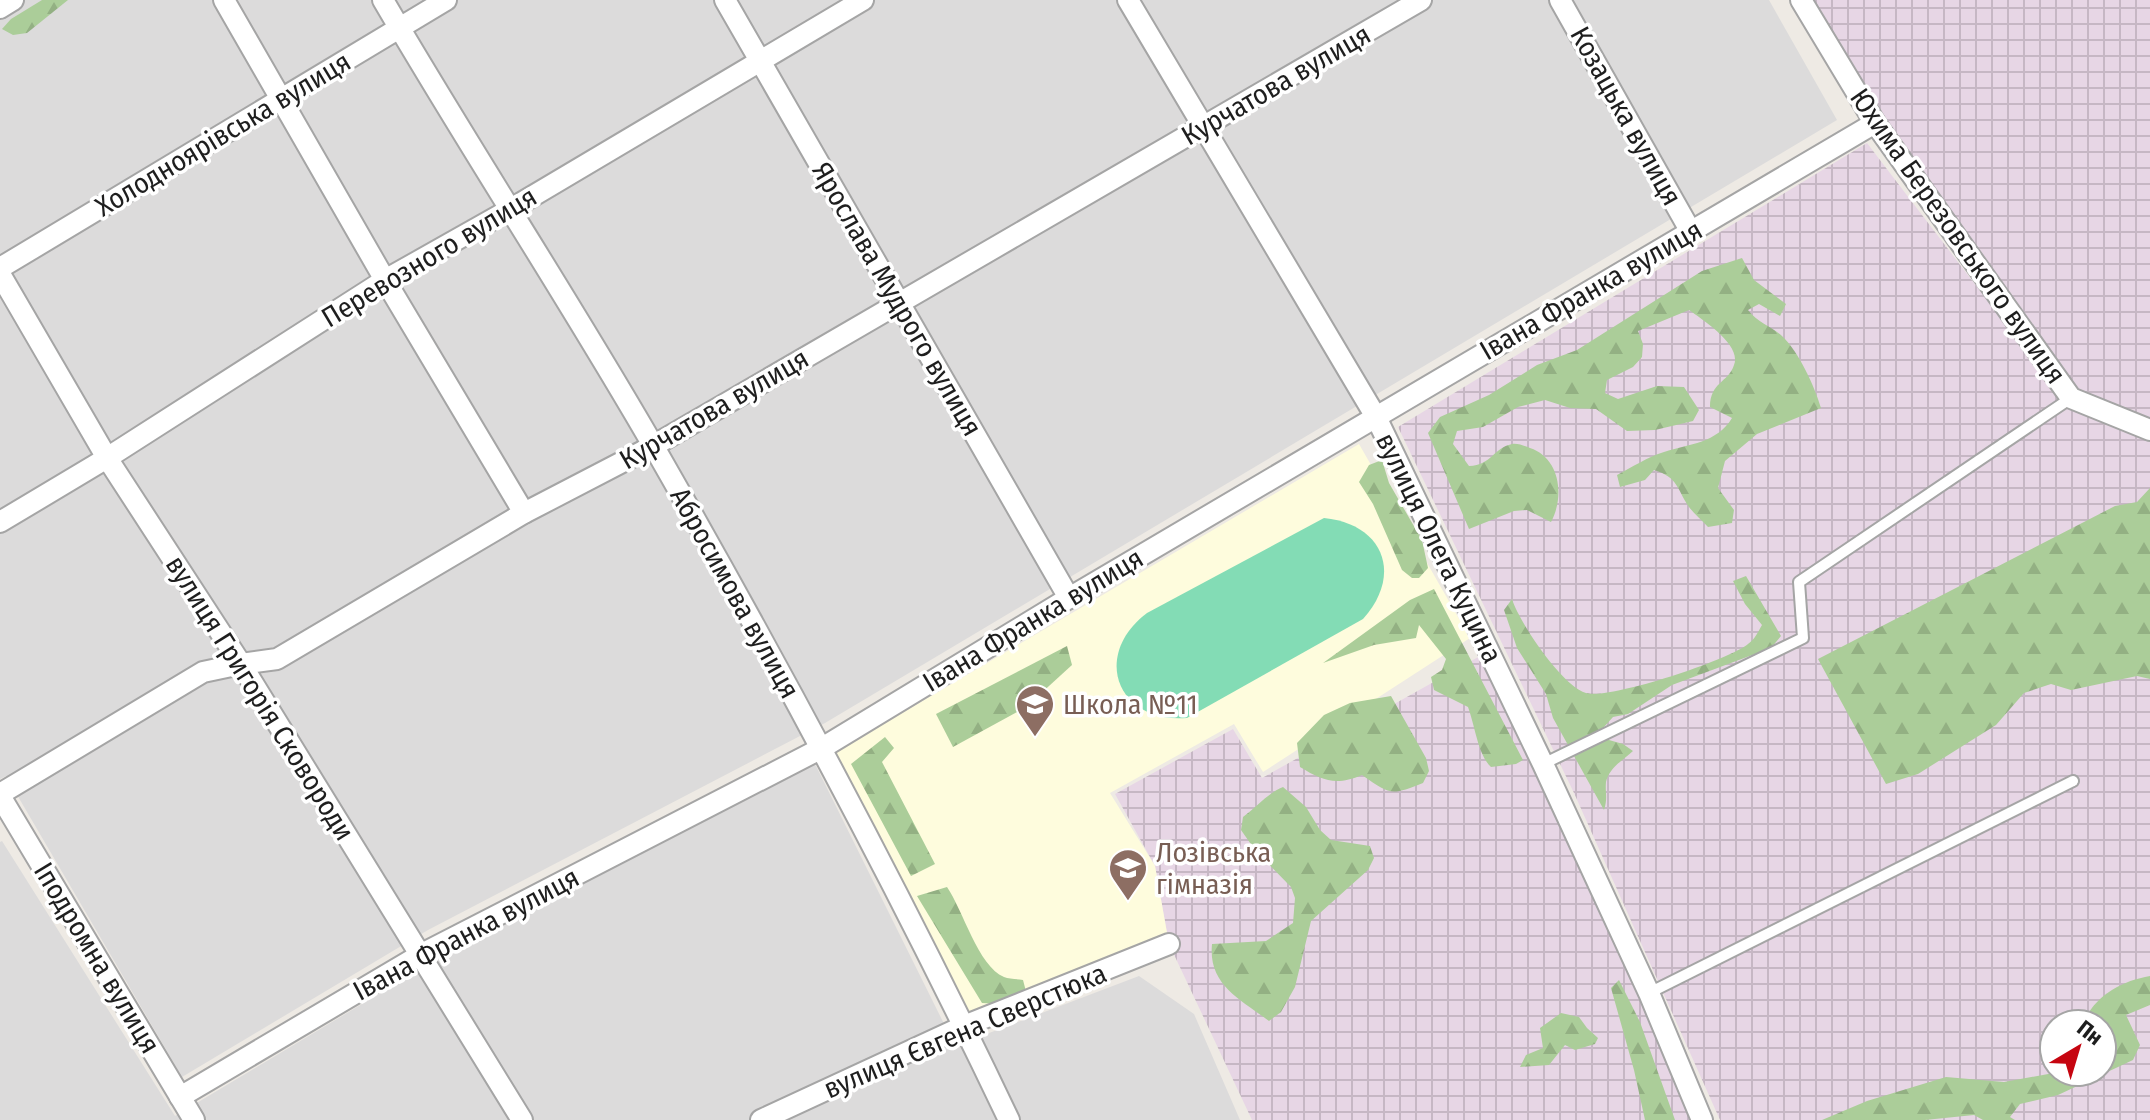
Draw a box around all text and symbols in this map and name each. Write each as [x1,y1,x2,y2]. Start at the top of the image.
street label: Курчатова вулиця [1176,18,1376,152]
street label: Козацька вулиця [1563,21,1689,211]
street label: Холодноярівська вулиця [89,45,357,223]
street label: Юхима Березовського вулиця [1843,82,2073,390]
street label: Ярослава Мудрого вулиця [805,156,989,442]
street label: Перевозного вулиця [316,180,542,334]
street label: Івана Франка вулиця [1474,213,1708,367]
street label: Курчатова вулиця [614,342,814,476]
street label: вулиця Олега Куцина [1369,428,1509,668]
street label: Абросимова вулиця [663,482,807,704]
street label: Івана Франка вулиця [917,541,1149,699]
street label: вулиця Григорія Сковороди [159,550,361,846]
school or university icon: Школа №11 [1014,683,1056,738]
place label: Школа №11 [1063,688,1198,721]
place label: Лозівська гімназія [1156,836,1271,901]
school or university icon: Лозівська гімназія [1107,847,1149,902]
street label: Іподромна вулиця [27,857,167,1059]
street label: Івана Франка вулиця [347,861,585,1007]
street label: вулиця Євгена Сверстюка [819,956,1111,1106]
north arrow [2038,1008,2118,1088]
text: Пн [2072,1014,2108,1051]

